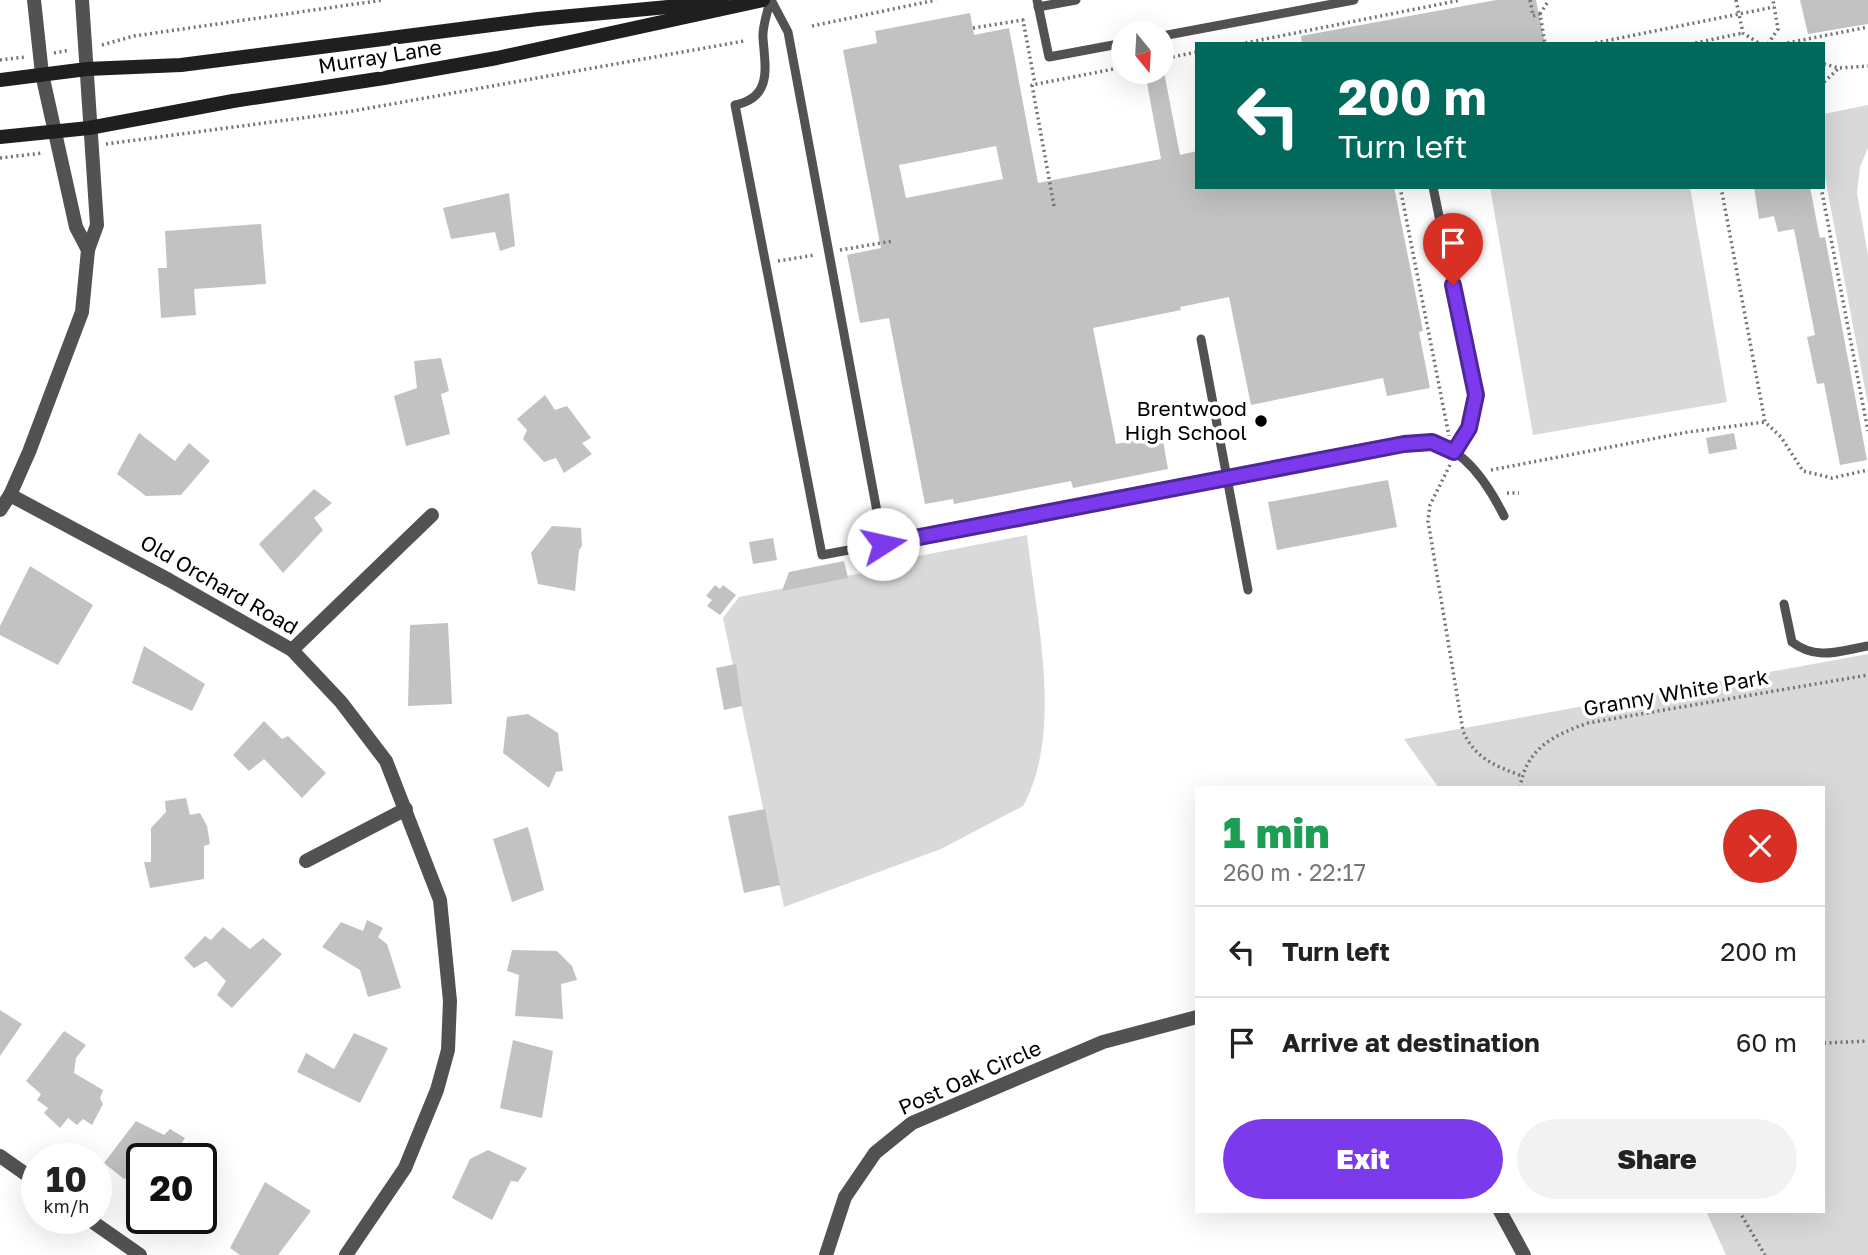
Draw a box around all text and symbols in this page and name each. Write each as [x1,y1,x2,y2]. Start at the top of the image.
north arrow [1111,21,1174,84]
map controls [1111,21,1174,84]
street label: Murray Lane [316,33,443,79]
text: 200 m [1338,67,1487,126]
icon: left [1223,70,1314,161]
text: Turn left [1338,127,1467,165]
pin [1423,213,1483,285]
icon: arrive [1434,224,1472,262]
place label: Brentwood High School [1125,395,1247,445]
marker: Brentwood High School [1253,413,1269,429]
position arrow [846,507,920,581]
street label: Old Orchard Road [136,528,303,640]
street label: Granny White Park [1581,663,1770,721]
text: 1 min [1223,807,1330,857]
button: close [1723,809,1797,883]
text: 260 m · 22:17 [1223,858,1366,886]
icon: left [1223,933,1261,971]
text: Turn left [1282,936,1390,967]
text: 200 m [1720,936,1797,967]
icon: arrive [1223,1024,1261,1062]
text: Arrive at destination [1282,1027,1540,1058]
text: 60 m [1736,1027,1797,1058]
street label: Post Oak Circle [894,1034,1045,1120]
button: Exit [1223,1119,1503,1199]
button: Share [1517,1119,1797,1199]
speed limit sign: 20 [126,1143,217,1234]
text: 10 [46,1158,87,1200]
text: km/h [44,1195,89,1217]

